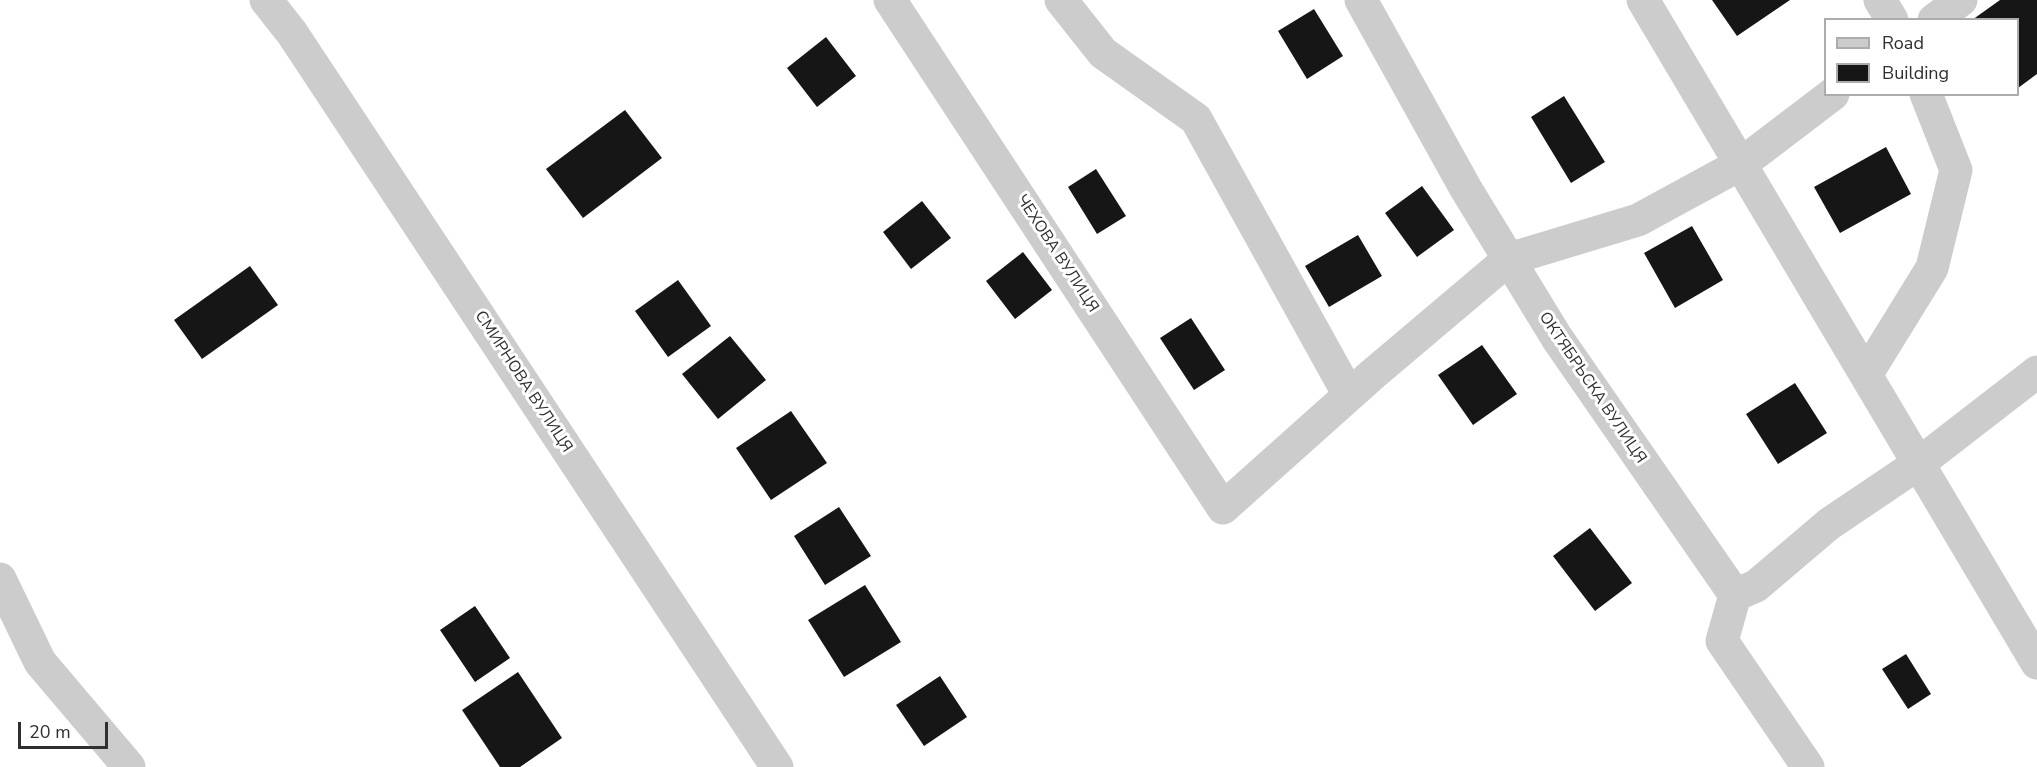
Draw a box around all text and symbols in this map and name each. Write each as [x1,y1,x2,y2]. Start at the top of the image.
legend [1824,18,2019,96]
text: Road [1882,31,1924,55]
text: Building [1882,61,1949,85]
street label: ЧЕХОВА ВУЛИЦЯ [1012,192,1102,316]
street label: СМИРНОВА ВУЛИЦЯ [470,308,576,456]
street label: ОКТЯБРЬСКА ВУЛИЦЯ [1534,309,1650,467]
scale bar [21,710,111,748]
text: 20 m [29,720,71,744]

